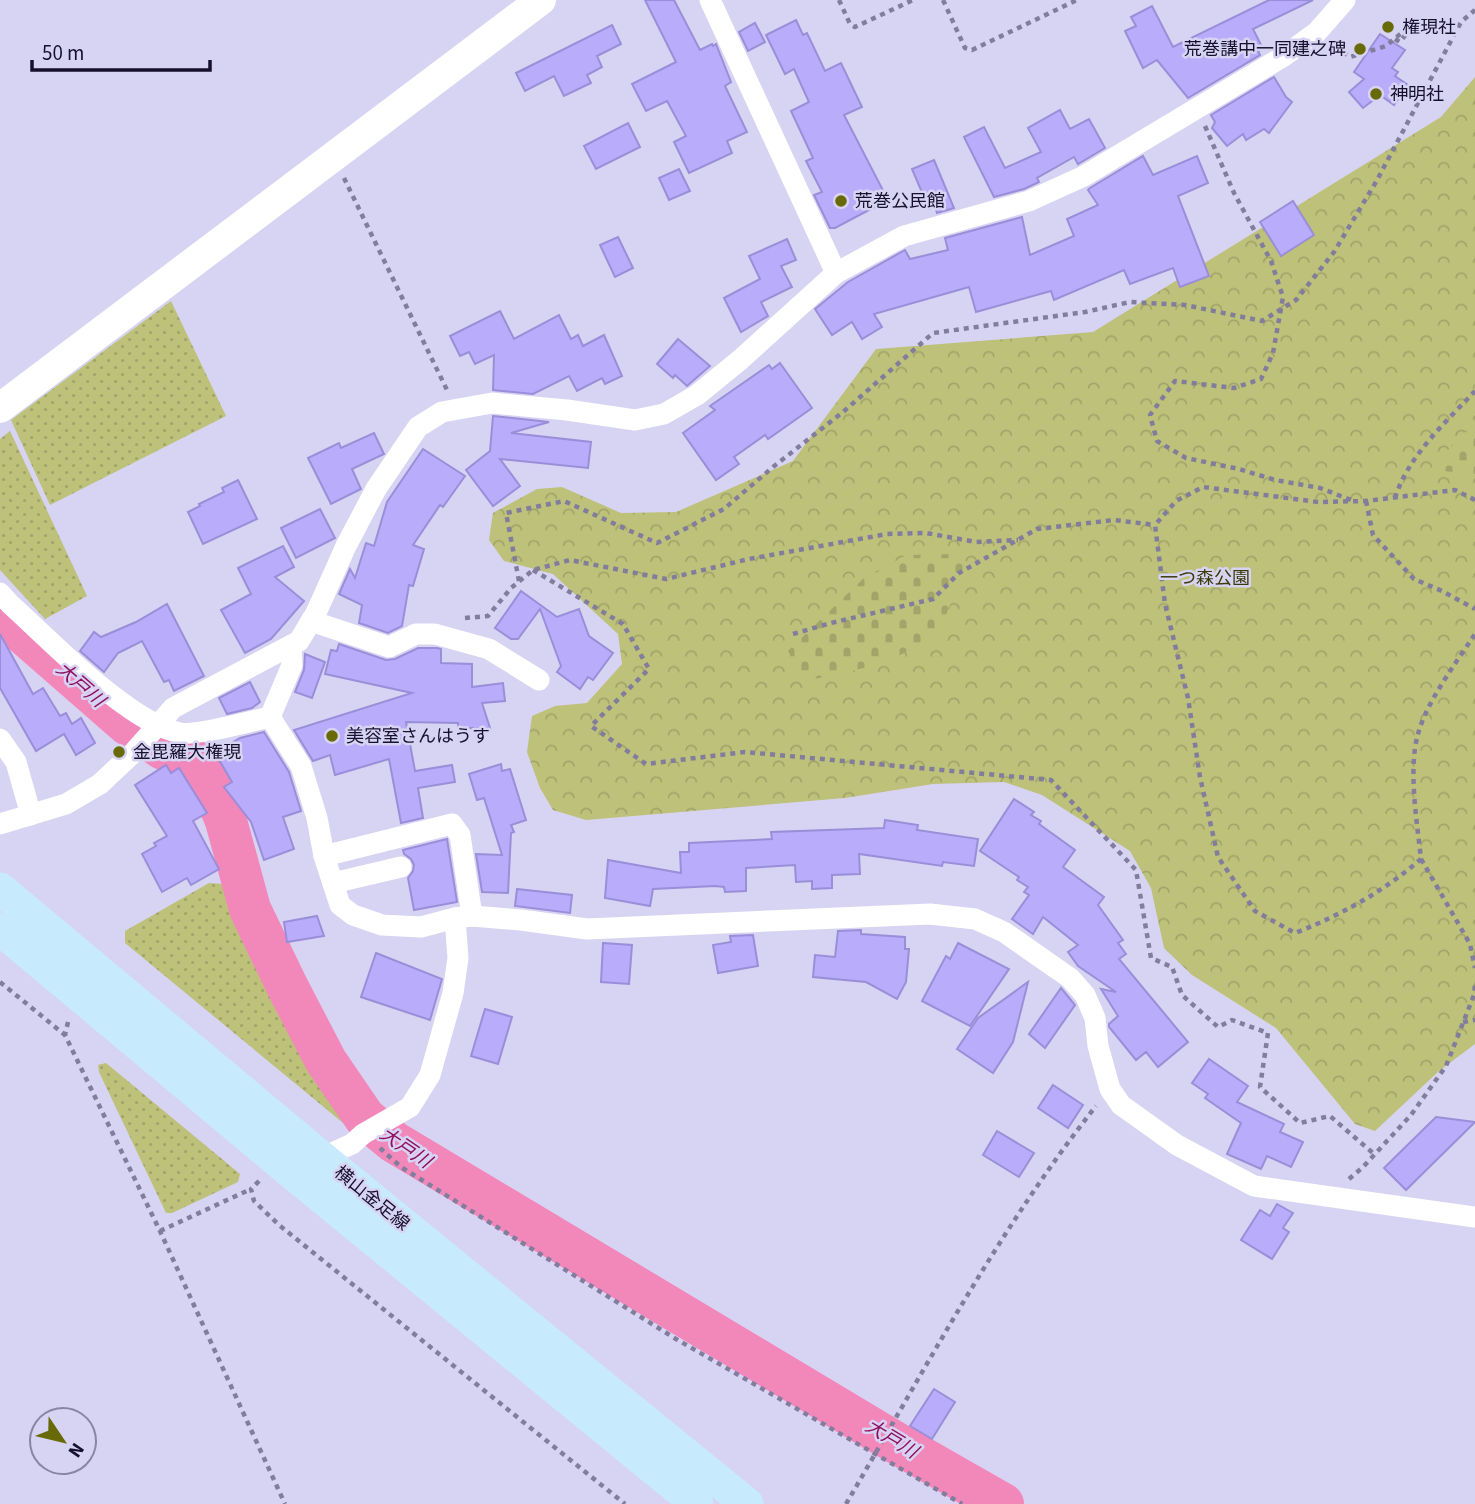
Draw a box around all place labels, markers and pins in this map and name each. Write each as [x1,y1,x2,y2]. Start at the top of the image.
place label: 権現社 [1402,15,1456,40]
marker: 権現社 [1380,19,1396,35]
place label: 荒巻講中一同建之碑 [1184,37,1346,62]
marker: 荒巻講中一同建之碑 [1352,41,1368,57]
place label: 神明社 [1390,82,1444,107]
marker: 神明社 [1368,86,1384,102]
place label: 荒巻公民館 [855,189,945,214]
marker: 荒巻公民館 [833,193,849,209]
place label: 美容室さんはうす [346,724,490,749]
marker: 美容室さんはうす [324,728,340,744]
place label: 金毘羅大権現 [133,740,241,765]
marker: 金毘羅大権現 [111,744,127,760]

